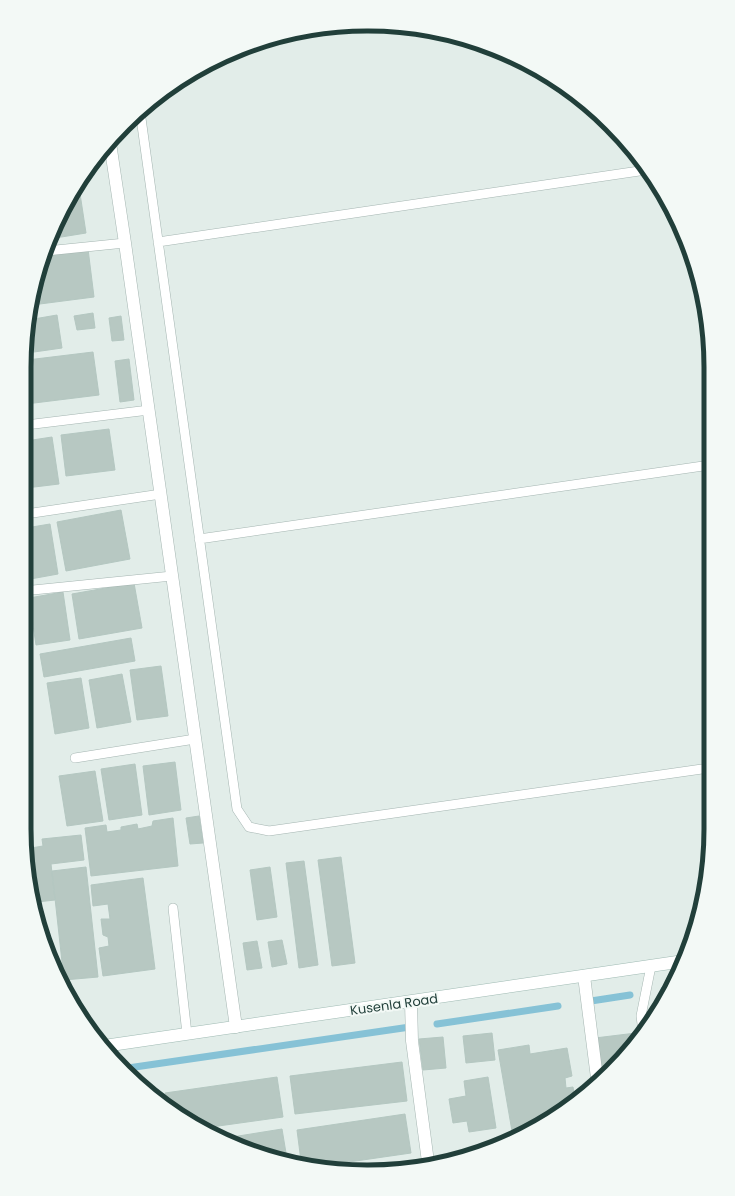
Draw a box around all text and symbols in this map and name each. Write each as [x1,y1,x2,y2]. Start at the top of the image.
street label: Kusenla Road [349,989,439,1020]

